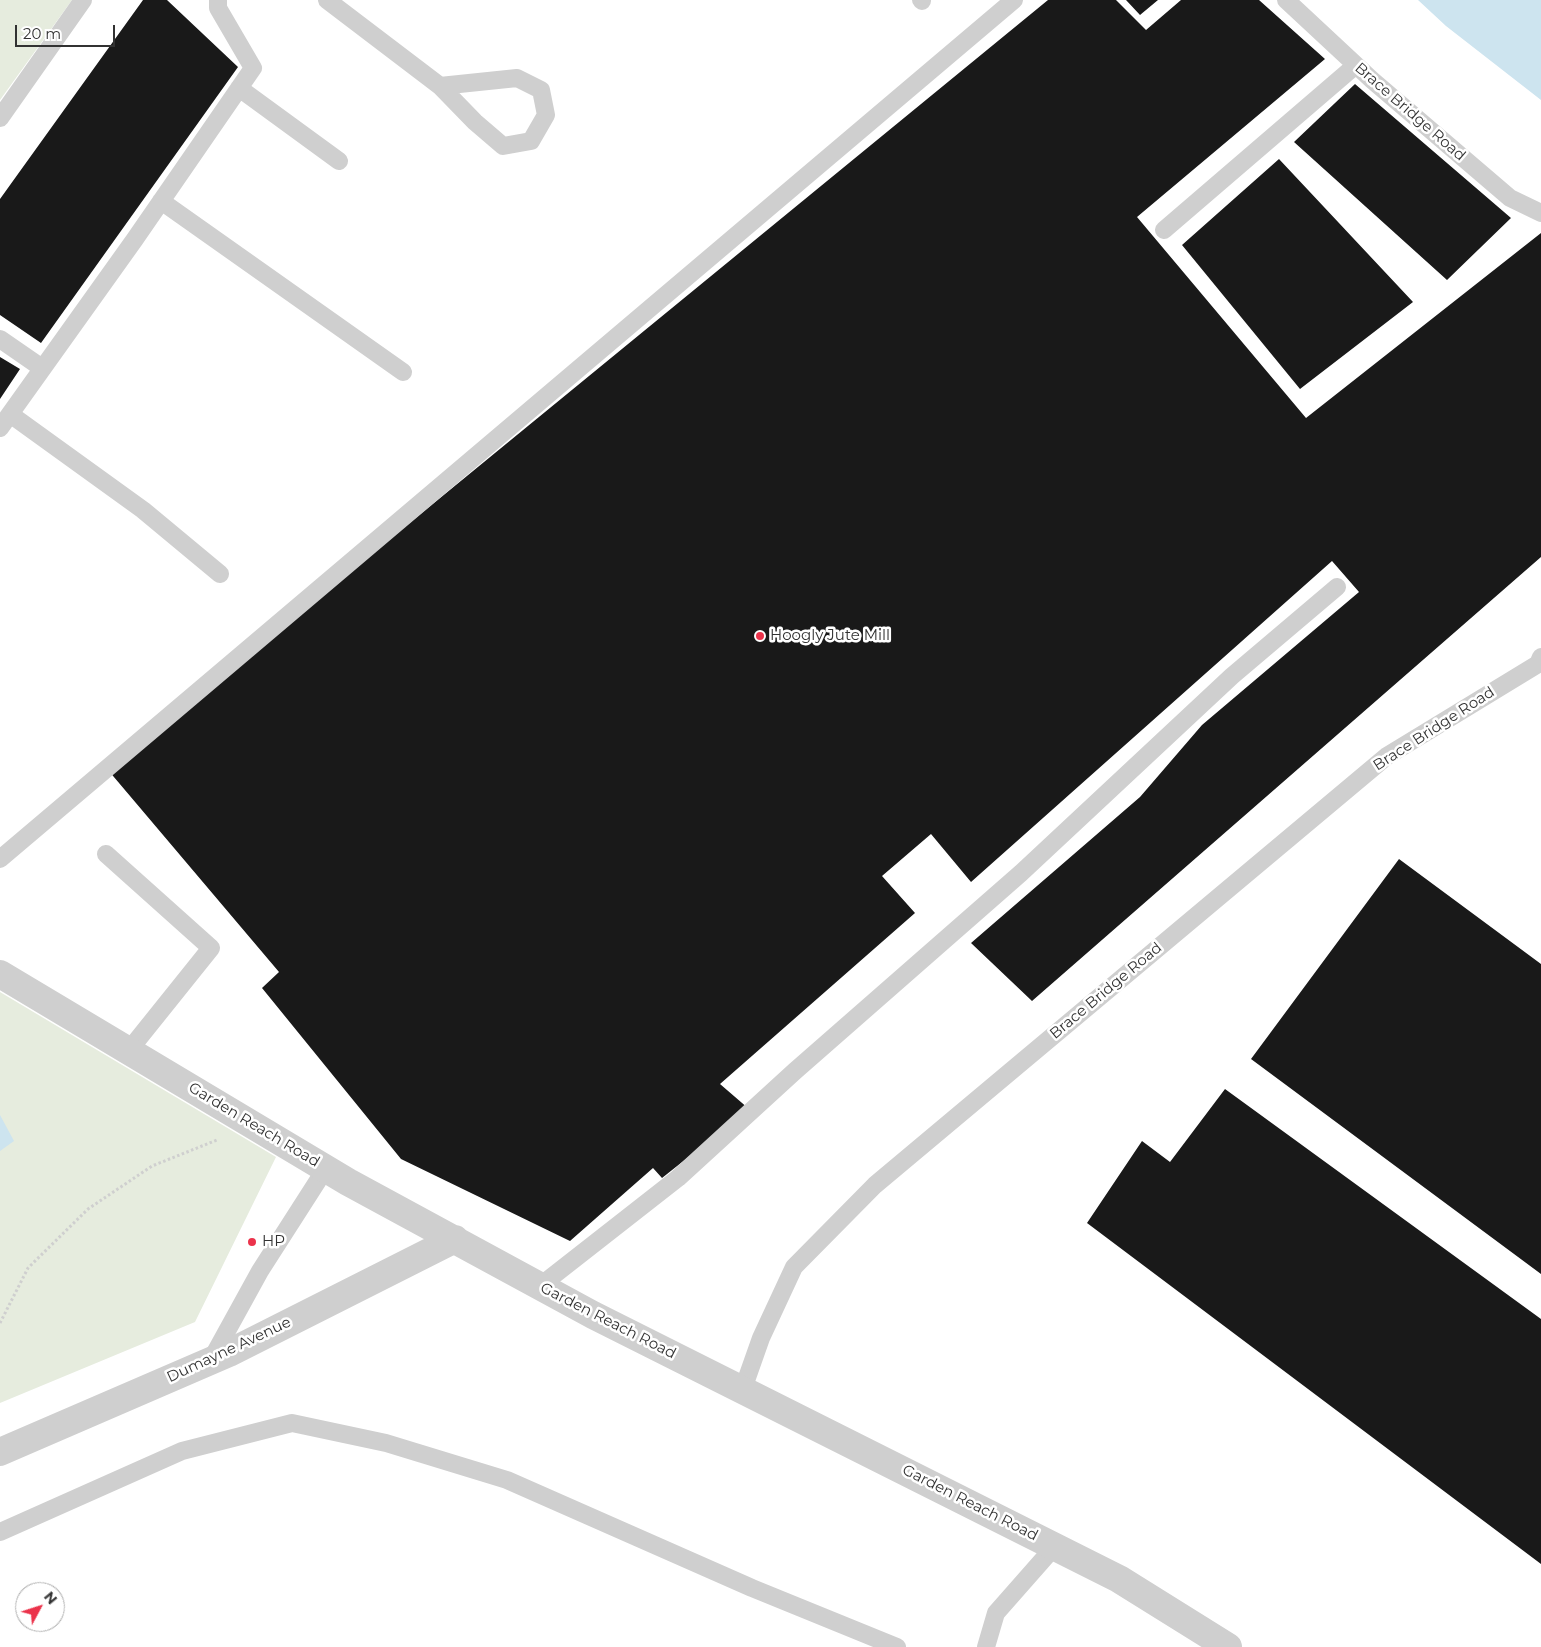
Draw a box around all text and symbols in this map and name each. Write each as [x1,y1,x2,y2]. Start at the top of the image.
scale bar [18,15,118,47]
text: 20 m [23,24,61,43]
street label: Brace Bridge Road [1351,59,1469,165]
place label: Hoogly Jute Mill [770,627,890,645]
marker: Hoogly Jute Mill [754,630,766,642]
street label: Brace Bridge Road [1370,683,1498,775]
street label: Brace Bridge Road [1046,939,1166,1043]
street label: Garden Reach Road [185,1079,323,1171]
place label: HP [262,1233,285,1251]
marker: HP [246,1236,258,1248]
street label: Garden Reach Road [537,1279,679,1363]
street label: Dumayne Avenue [164,1313,294,1387]
street label: Garden Reach Road [899,1461,1041,1545]
north arrow [15,1582,65,1632]
text: N [40,1588,61,1608]

